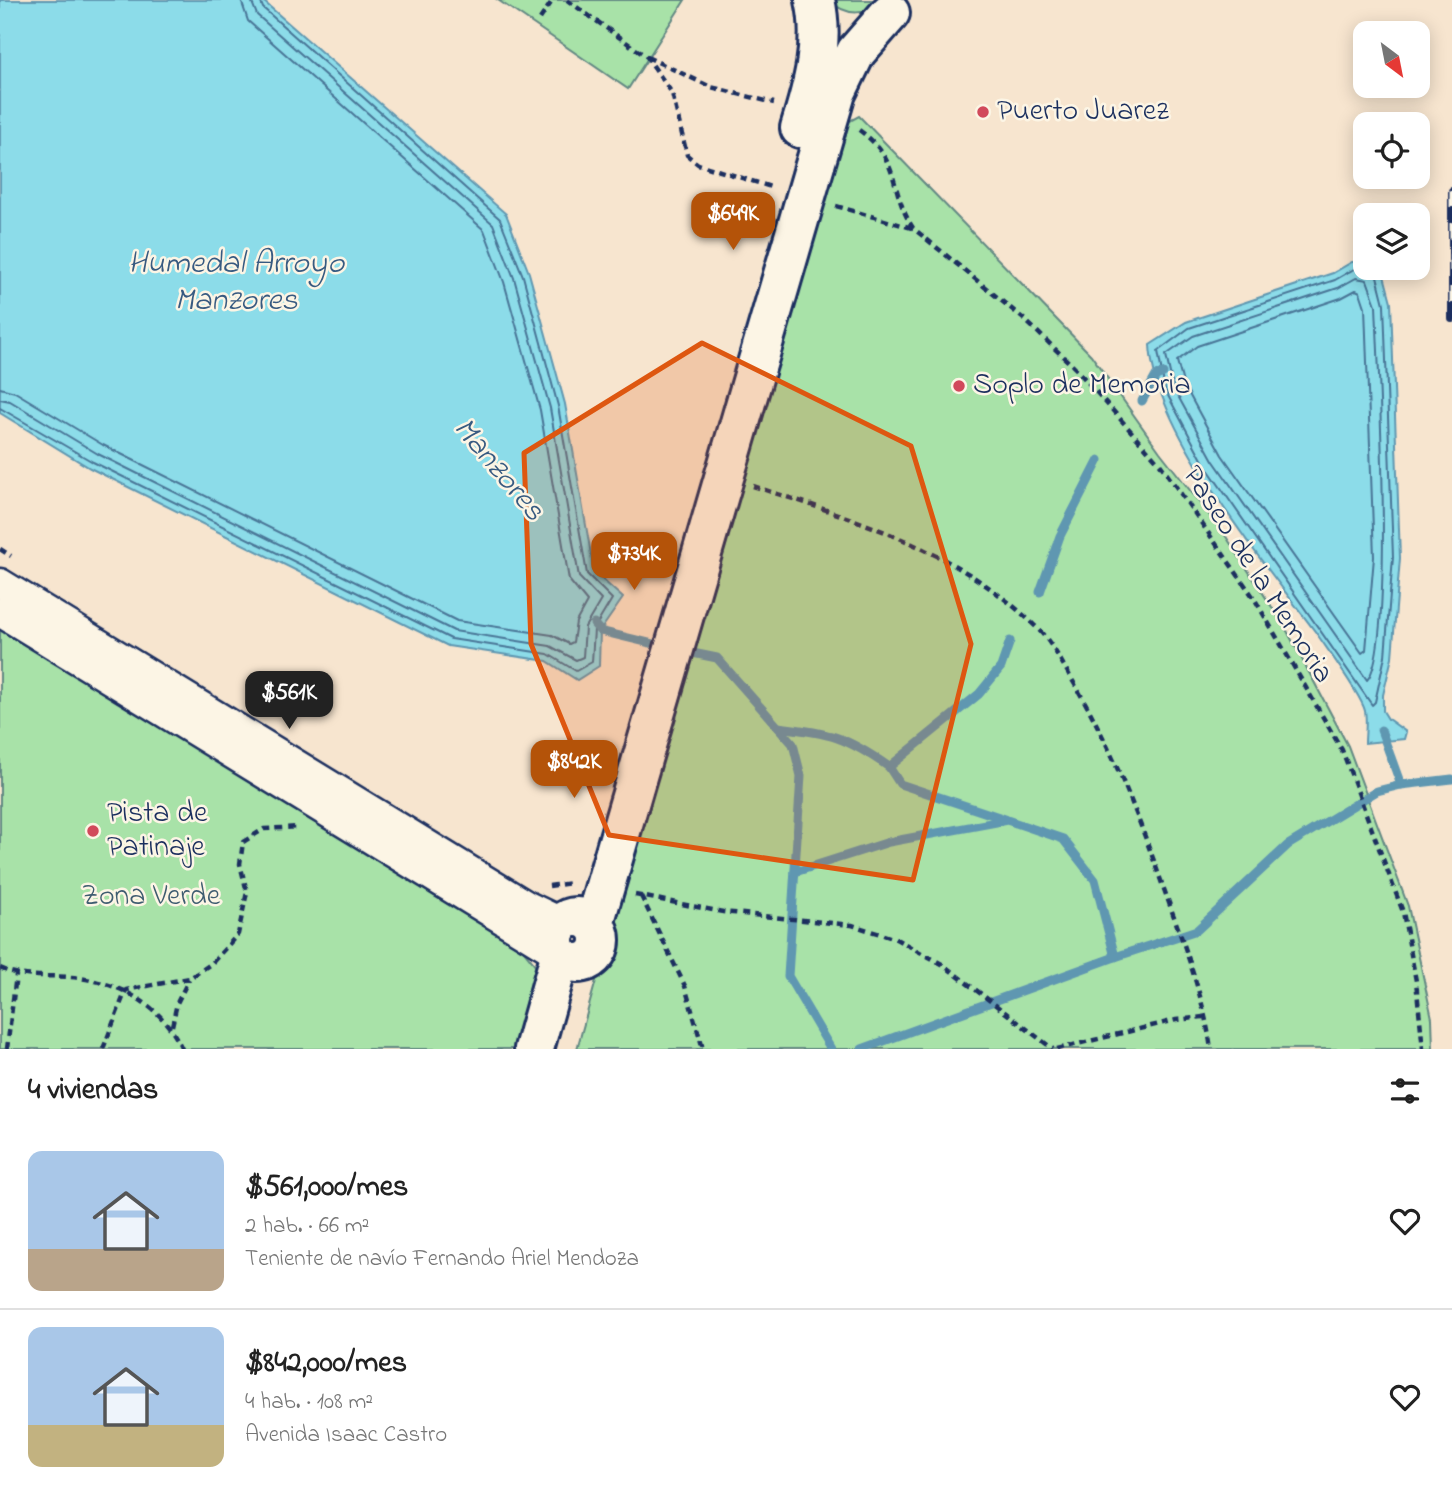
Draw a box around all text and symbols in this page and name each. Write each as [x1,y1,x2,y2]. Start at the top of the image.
north arrow [1353,21,1430,98]
map controls [1353,21,1430,280]
place label: Puerto Juarez [997,90,1169,134]
marker: Puerto Juarez [975,104,991,120]
button: locate [1353,112,1430,189]
pin: $649K [684,192,782,252]
text: $649K [707,198,759,231]
button: layers [1353,203,1430,280]
water label: Humedal Arroyo Manzores [128,241,345,325]
place label: Soplo de Memoria [973,364,1191,408]
marker: Soplo de Memoria [951,378,967,394]
water label: Manzores [440,408,556,533]
street label: Paseo de la Memoria [1170,458,1344,692]
pin: $734K [585,532,683,592]
text: $734K [607,538,661,571]
pin: $561K [240,672,338,731]
text: $561K [261,677,317,710]
pin: $842K [525,740,623,800]
text: $842K [547,746,601,779]
place label: Pista de Patinaje [107,792,208,870]
marker: Pista de Patinaje [85,823,101,839]
park label: Zona Verde [82,875,221,919]
text: 4 viviendas [28,1069,158,1113]
icon: filters [1386,1072,1424,1110]
text: $561,000/mes [245,1166,408,1210]
icon: home [84,1179,168,1263]
icon: heart [1386,1202,1424,1240]
text: 2 hab. · 66 m² [245,1210,369,1243]
text: Teniente de navío Fernando Ariel Mendoza [245,1243,639,1276]
text: $842,000/mes [245,1342,407,1386]
icon: home [84,1355,168,1439]
icon: heart [1386,1378,1424,1416]
text: 4 hab. · 108 m² [245,1386,373,1419]
text: Avenida Isaac Castro [245,1419,447,1452]

